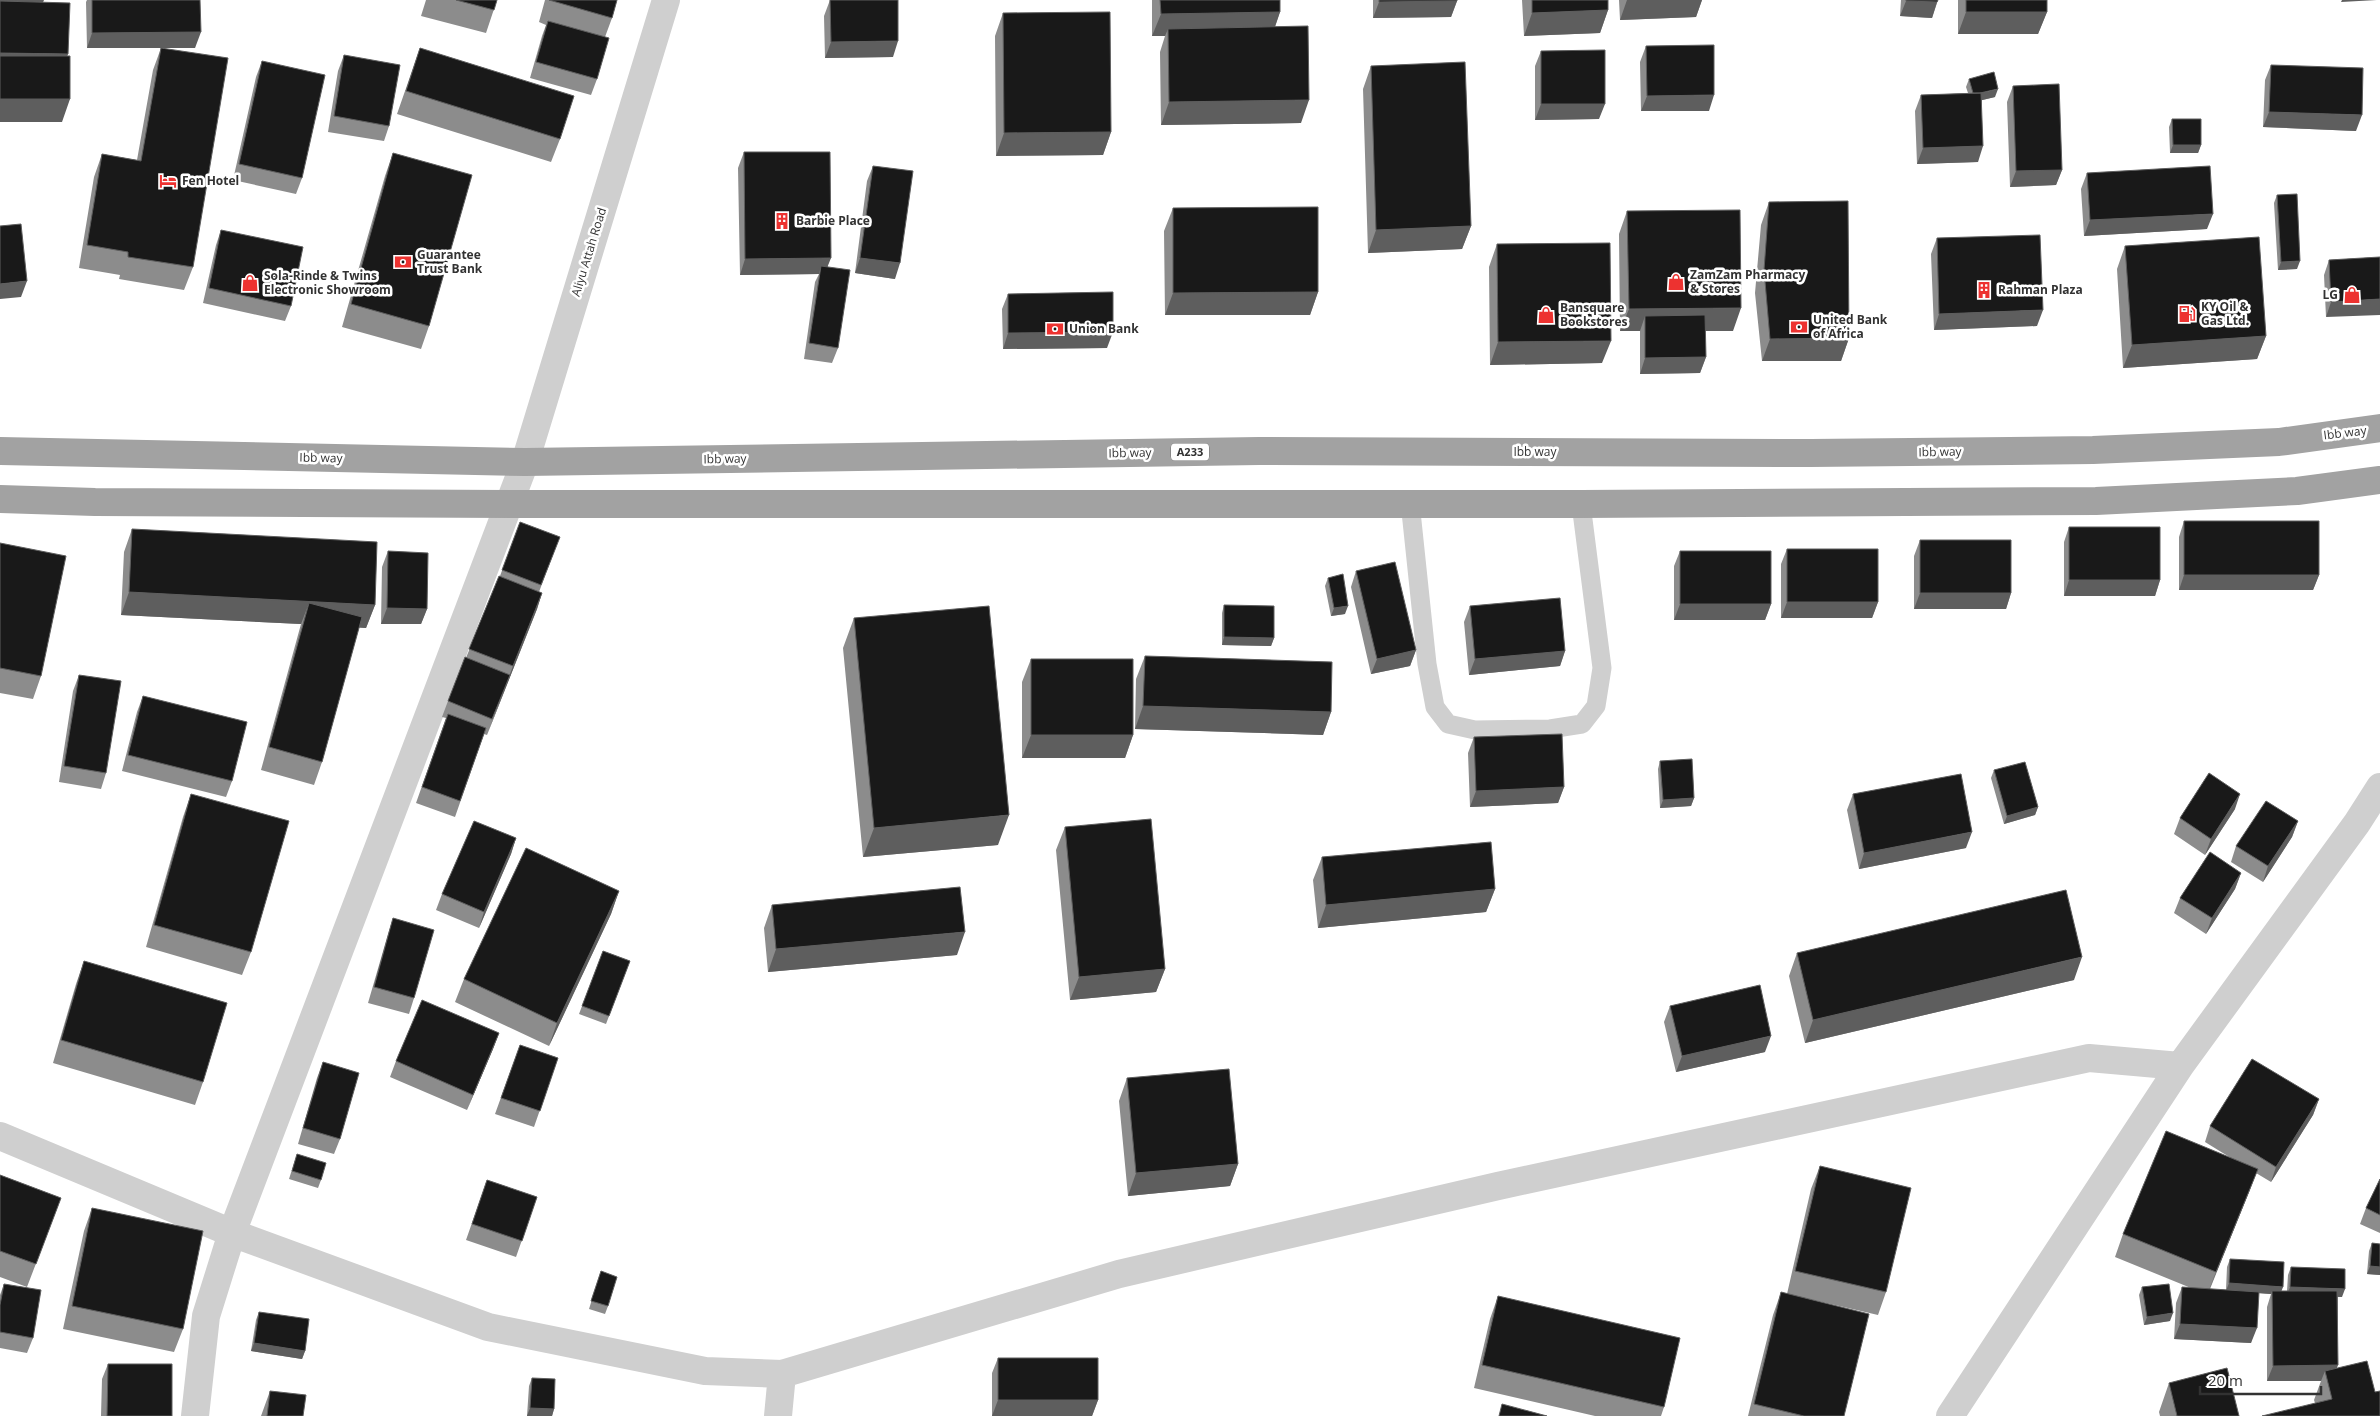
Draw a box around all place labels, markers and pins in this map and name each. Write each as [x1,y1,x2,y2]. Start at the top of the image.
hotel icon: Fen Hotel [158,171,178,191]
place label: Fen Hotel [182,172,239,189]
building icon: Barbie Place [772,211,792,231]
place label: Barbie Place [796,212,870,229]
place label: Guarantee Trust Bank [417,246,483,277]
bank icon: Guarantee Trust Bank [393,252,413,272]
place label: ZamZam Pharmacy & Stores [1690,266,1805,297]
place label: Sola-Rinde & Twins Electronic Showroom [264,267,391,298]
shop icon: ZamZam Pharmacy & Stores [1666,272,1686,292]
shop icon: Sola-Rinde & Twins Electronic Showroom [240,273,260,293]
building icon: Rahman Plaza [1974,280,1994,300]
place label: Rahman Plaza [1998,281,2083,298]
shop icon: LG [2342,285,2362,305]
place label: LG [2323,286,2338,303]
place label: KY Oil & Gas Ltd. [2201,298,2249,329]
place label: Bansquare Bookstores [1560,299,1628,330]
fuel station icon: KY Oil & Gas Ltd. [2177,304,2197,324]
shop icon: Bansquare Bookstores [1536,305,1556,325]
place label: United Bank of Africa [1813,311,1888,342]
bank icon: United Bank of Africa [1789,317,1809,337]
bank icon: Union Bank [1045,319,1065,339]
place label: Union Bank [1069,320,1139,337]

